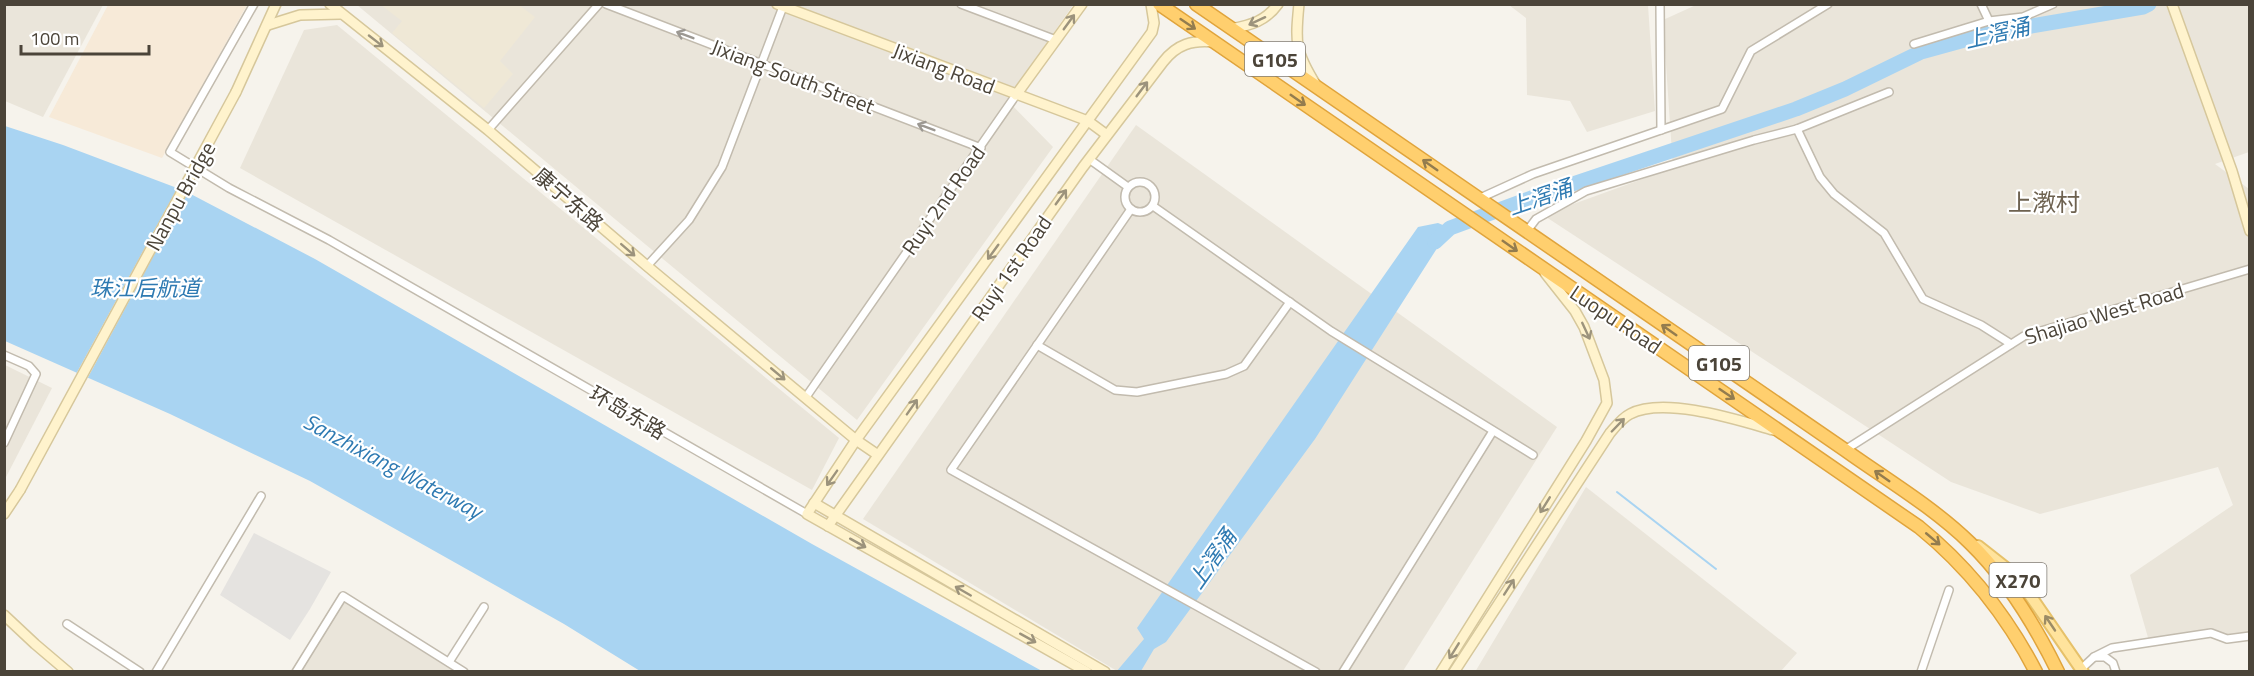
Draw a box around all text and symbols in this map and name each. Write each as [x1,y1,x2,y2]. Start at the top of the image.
water label: 上滘涌 [1961,8,2036,57]
one-way arrow [1062,15,1075,31]
one-way arrow [1249,16,1267,28]
scale bar [21,18,148,56]
one-way arrow [1179,18,1196,30]
text: 100 m [30,25,79,52]
one-way arrow [676,29,695,40]
street label: Jixiang South Street [707,30,880,122]
one-way arrow [367,34,383,47]
street label: Jixiang Road [888,34,1000,102]
road number: G105 [1245,42,1305,76]
one-way arrow [1136,81,1149,97]
one-way arrow [1290,94,1306,106]
one-way arrow [917,121,936,132]
street label: Nanpu Bridge [137,136,223,256]
street label: Ruyi 2nd Road [893,139,993,261]
street label: 康宁东路 [527,159,611,239]
one-way arrow [1422,159,1439,171]
water label: 上滘涌 [1503,169,1580,224]
district label: 上漖村 [2008,184,2080,220]
one-way arrow [1055,189,1068,205]
street label: Ruyi 1st Road [963,209,1059,327]
one-way arrow [1501,240,1518,252]
one-way arrow [620,243,636,256]
one-way arrow [987,243,999,259]
water label: 珠江后航道 [90,271,203,305]
street label: Shajiao West Road [2021,274,2187,352]
street label: Luopu Road [1564,277,1668,361]
one-way arrow [1580,322,1592,340]
one-way arrow [1661,323,1678,336]
road number: G105 [1689,346,1749,380]
one-way arrow [770,368,786,381]
street label: 环岛东路 [584,377,672,447]
one-way arrow [1718,389,1735,401]
one-way arrow [906,399,918,415]
water label: Sanzhixiang Waterway [297,404,491,529]
one-way arrow [1610,418,1625,433]
one-way arrow [826,469,838,485]
one-way arrow [1874,470,1890,482]
one-way arrow [1539,496,1551,513]
water label: 上滘涌 [1179,520,1247,596]
one-way arrow [1925,532,1940,546]
one-way arrow [849,537,866,549]
road number: X270 [1990,563,2046,597]
one-way arrow [1503,579,1515,595]
one-way arrow [955,584,972,596]
one-way arrow [2044,616,2056,632]
one-way arrow [1019,632,1036,644]
one-way arrow [1448,642,1460,659]

